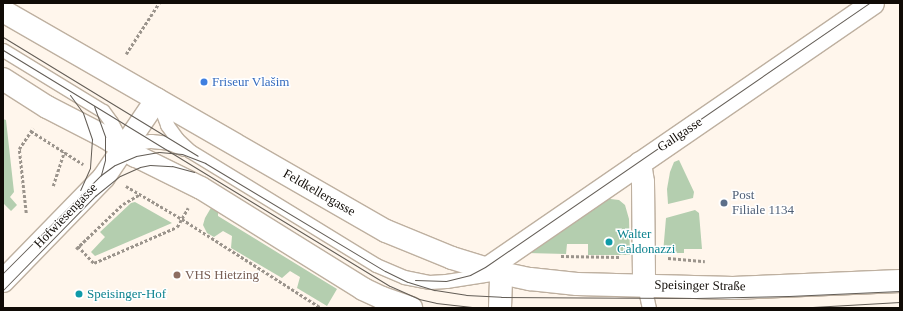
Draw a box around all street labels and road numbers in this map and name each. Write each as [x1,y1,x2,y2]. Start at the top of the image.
street label: Gallgasse [655,114,705,156]
street label: Feldkellergasse [280,166,358,220]
street label: Hofwiesengasse [31,180,101,252]
street label: Speisinger Straße [654,277,746,295]

